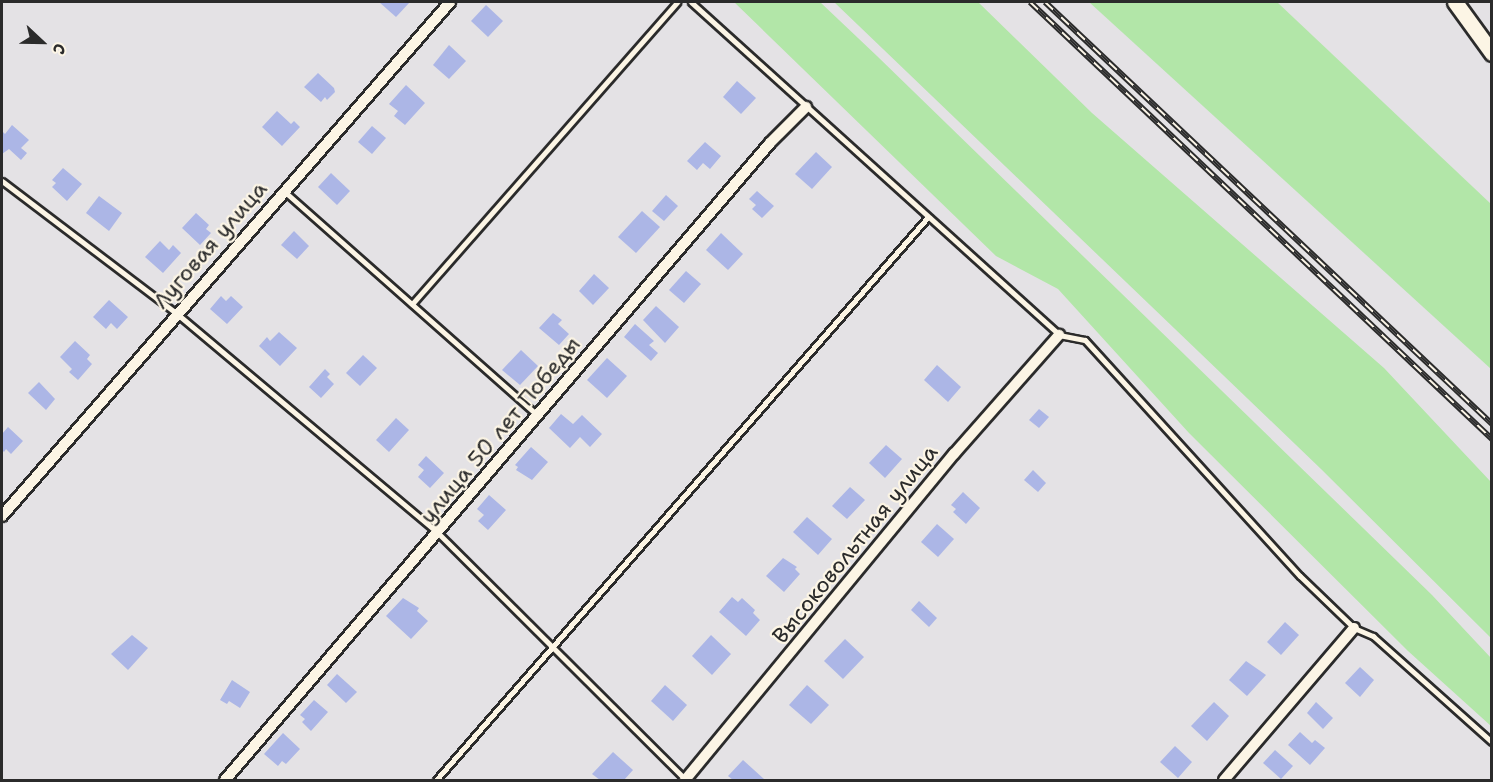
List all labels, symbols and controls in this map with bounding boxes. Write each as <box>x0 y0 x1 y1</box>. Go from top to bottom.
north arrow <box>12 12 72 72</box>
text: С <box>48 40 71 57</box>
street label: Луговая улица <box>147 176 273 314</box>
street label: улица 50 лет Победы <box>414 331 586 529</box>
street label: Высоковольтная улица <box>767 439 943 649</box>

